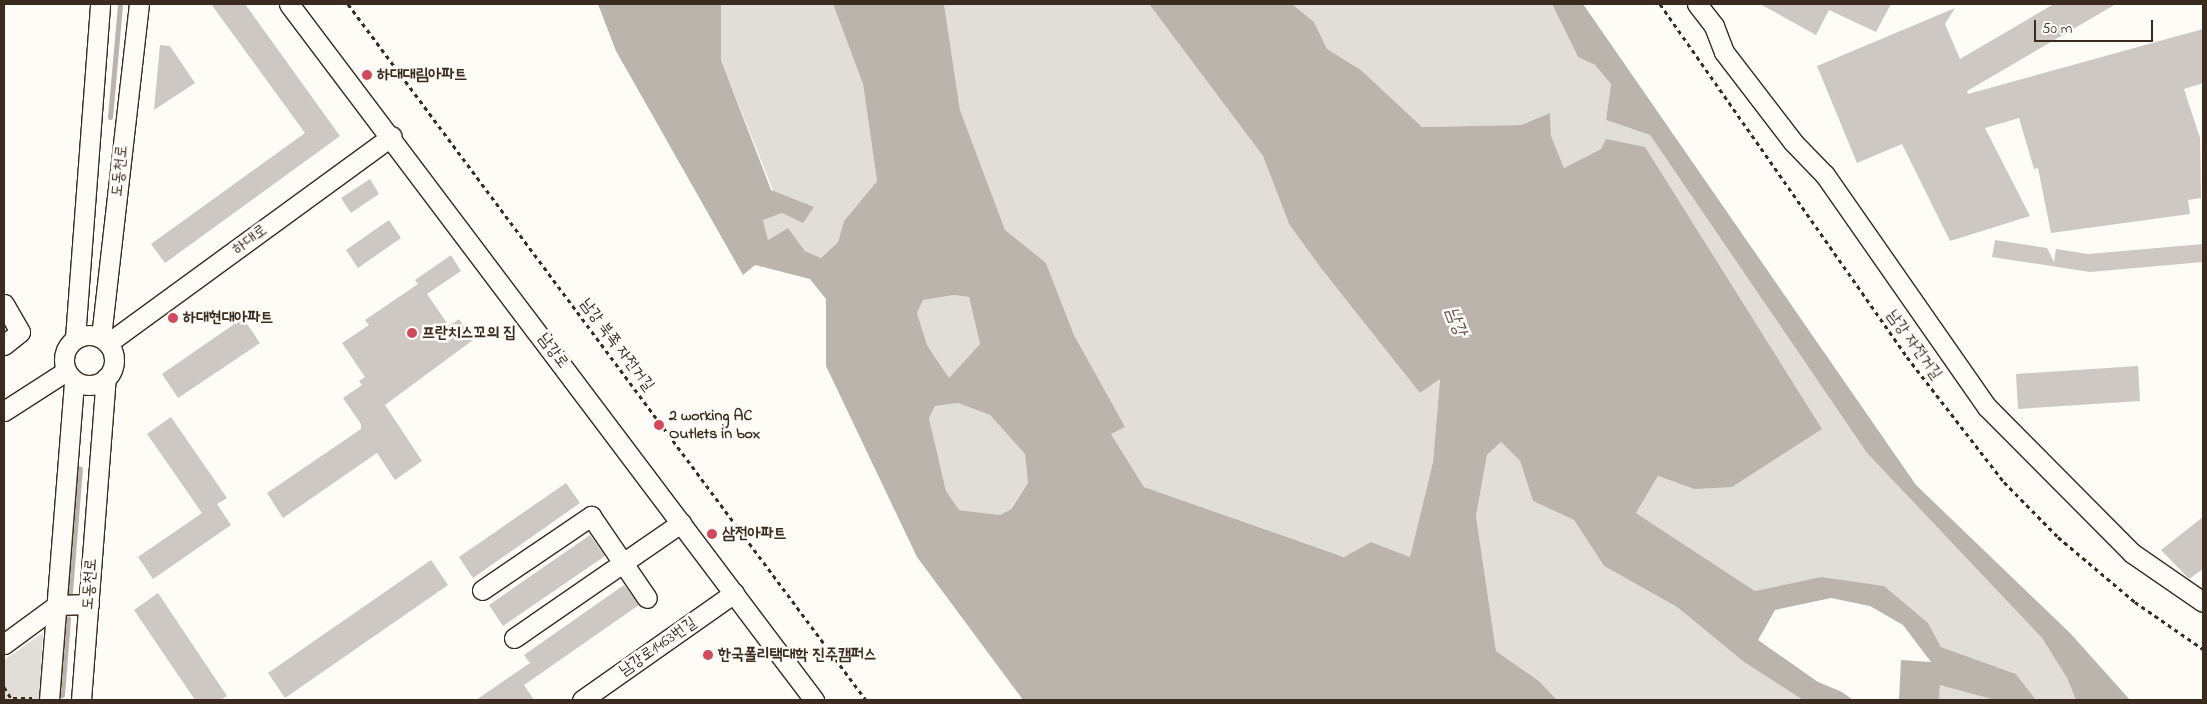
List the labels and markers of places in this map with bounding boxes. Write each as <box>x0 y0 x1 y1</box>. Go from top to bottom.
place label: 하대대림아파트 <box>377 65 467 85</box>
marker: 하대대림아파트 <box>361 69 373 81</box>
place label: 하대현대아파트 <box>183 308 273 328</box>
marker: 하대현대아파트 <box>167 312 179 324</box>
place label: 프란치스꼬의 집 <box>422 323 516 343</box>
marker: 프란치스꼬의 집 <box>406 327 418 339</box>
place label: 2 working AC Outlets in box <box>669 406 760 444</box>
marker: 2 working AC Outlets in box <box>653 419 665 431</box>
place label: 삼전아파트 <box>722 524 786 544</box>
marker: 삼전아파트 <box>706 528 718 540</box>
place label: 한국폴리택대학 진주캠퍼스 <box>718 645 876 665</box>
marker: 한국폴리택대학 진주캠퍼스 <box>702 649 714 661</box>

